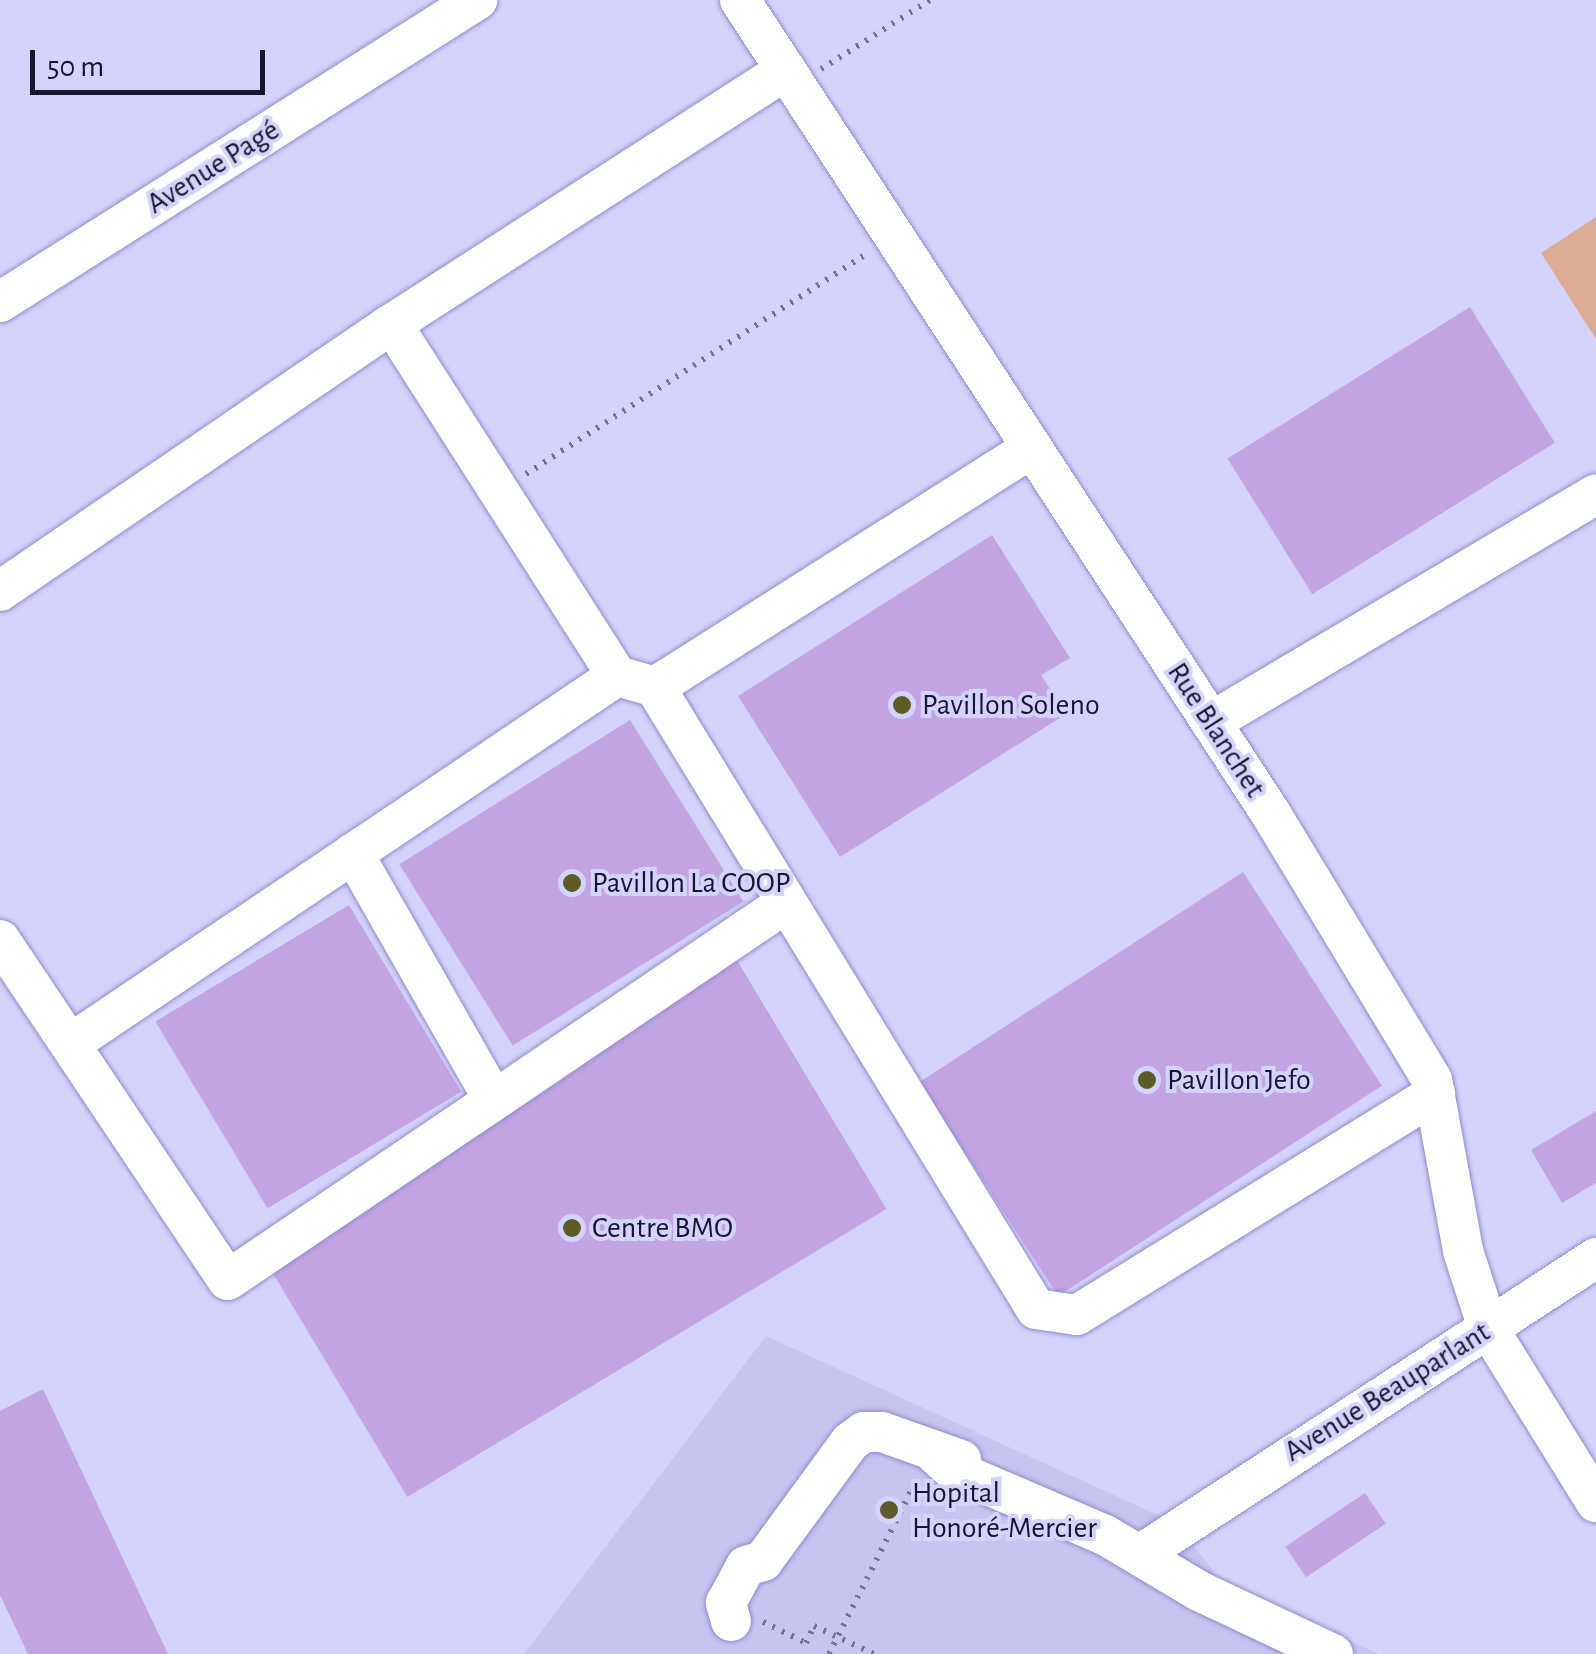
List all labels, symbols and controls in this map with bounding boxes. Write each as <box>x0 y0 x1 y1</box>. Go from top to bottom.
scale bar <box>35 30 270 92</box>
text: 50 m <box>47 52 104 82</box>
street label: Avenue Pagé <box>140 112 286 222</box>
street label: Rue Blanchet <box>1159 656 1273 804</box>
place label: Pavillon Soleno <box>922 687 1100 723</box>
marker: Pavillon Soleno <box>891 694 913 716</box>
place label: Pavillon La COOP <box>592 865 790 901</box>
marker: Pavillon La COOP <box>561 872 583 894</box>
place label: Pavillon Jefo <box>1167 1062 1311 1098</box>
marker: Pavillon Jefo <box>1136 1069 1158 1091</box>
place label: Centre BMO <box>592 1210 733 1246</box>
marker: Centre BMO <box>561 1217 583 1239</box>
street label: Avenue Beauparlant <box>1277 1314 1497 1470</box>
place label: Hopital Honoré-Mercier <box>912 1475 1097 1546</box>
marker: Hopital Honoré-Mercier <box>876 1497 902 1523</box>

